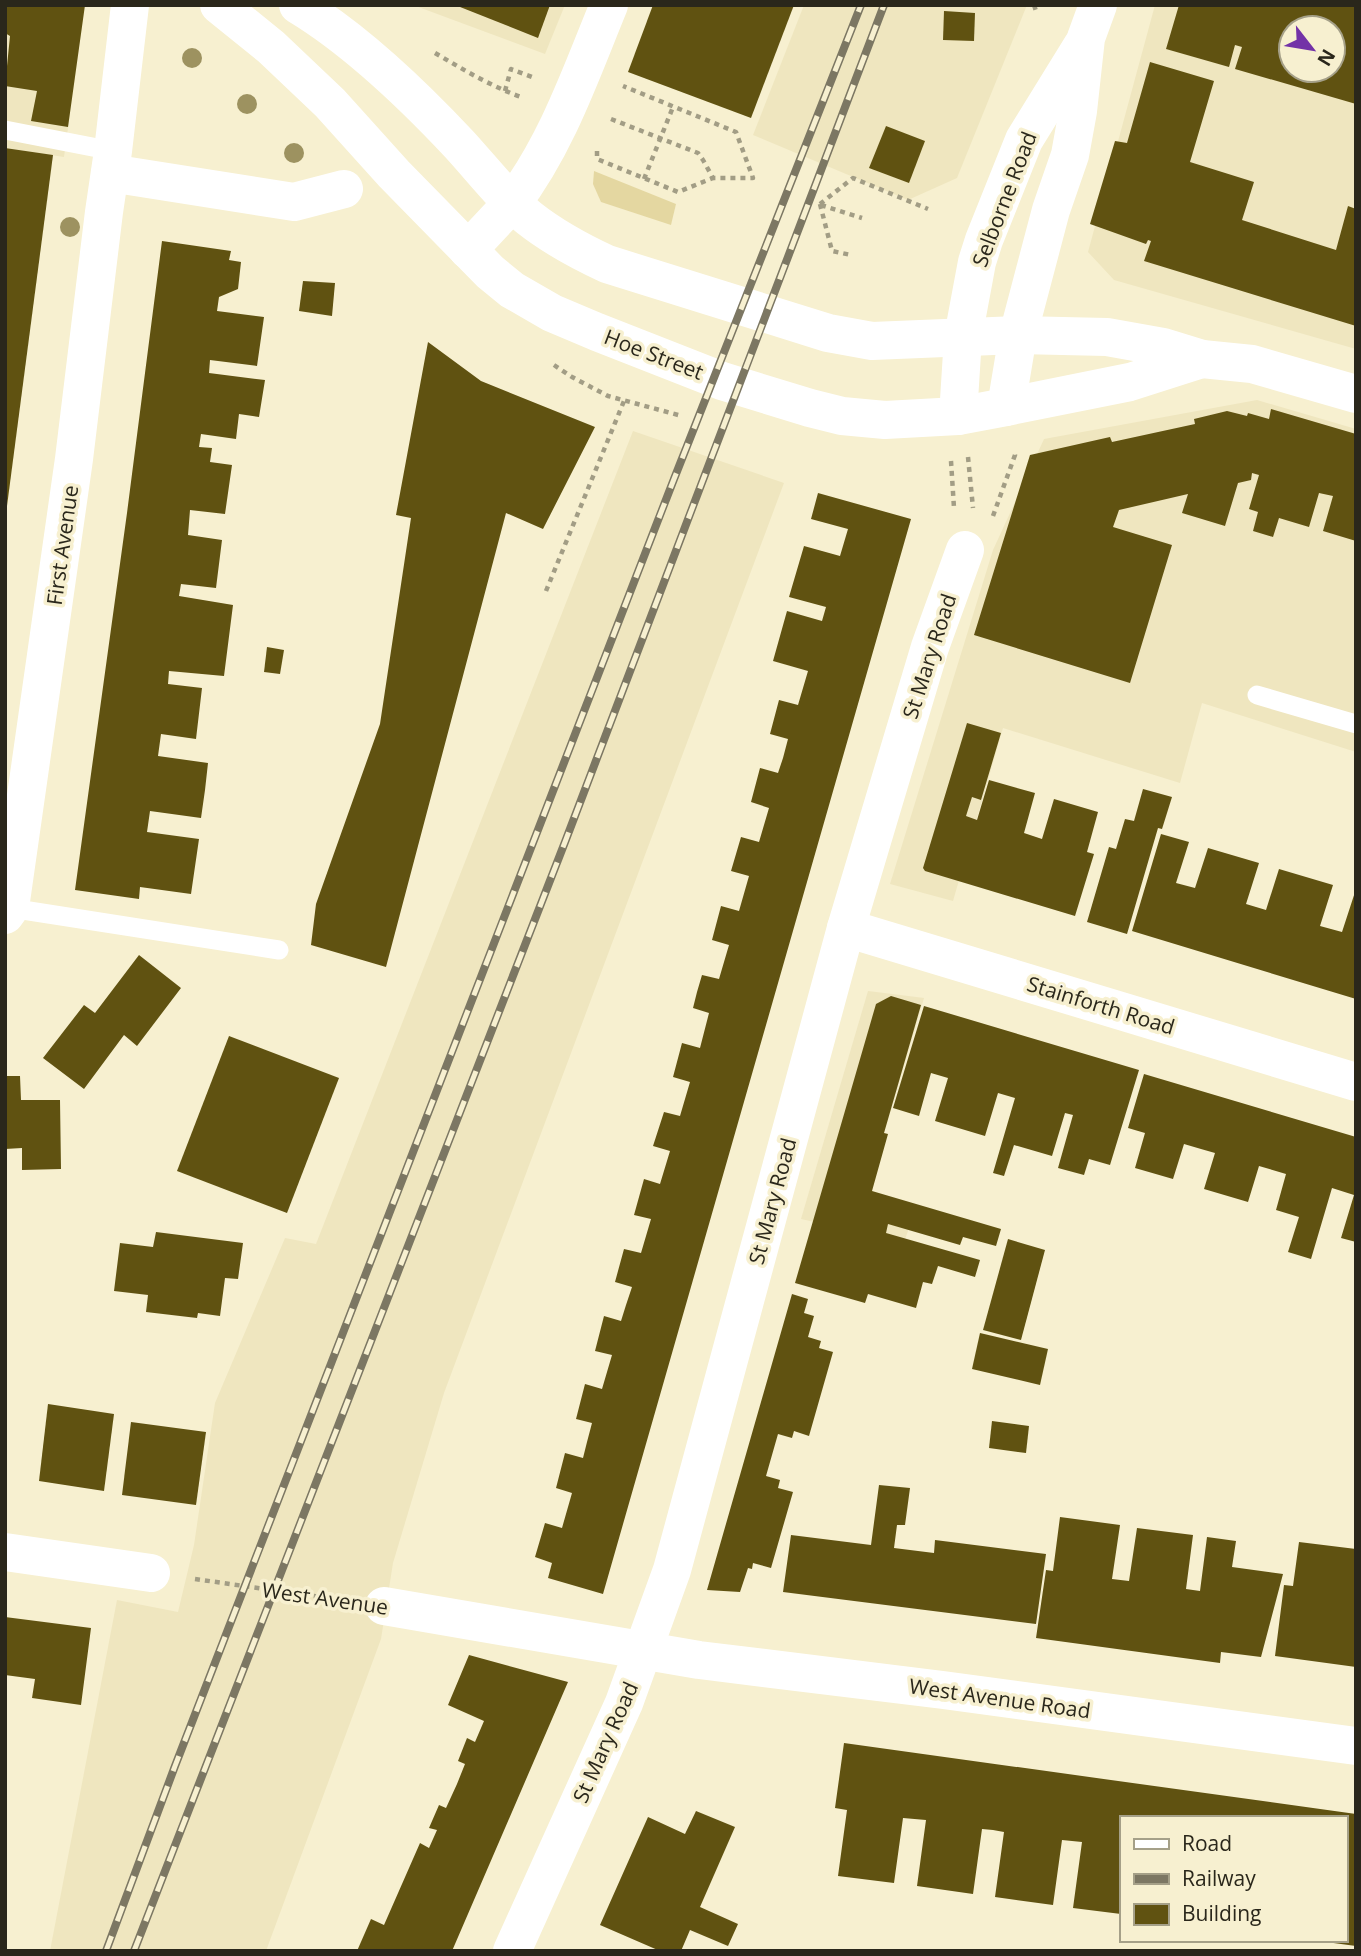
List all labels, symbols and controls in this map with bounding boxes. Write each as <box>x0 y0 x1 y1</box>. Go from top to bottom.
north arrow <box>1277 14 1347 84</box>
text: N <box>1311 44 1342 71</box>
street label: Selborne Road <box>965 127 1043 271</box>
street label: Hoe Street <box>600 322 708 386</box>
street label: First Avenue <box>40 483 84 607</box>
street label: St Mary Road <box>896 590 962 722</box>
street label: Stainforth Road <box>1024 969 1178 1041</box>
street label: St Mary Road <box>742 1135 802 1267</box>
street label: West Avenue <box>260 1575 390 1621</box>
street label: West Avenue Road <box>908 1671 1092 1725</box>
street label: St Mary Road <box>566 1677 644 1807</box>
legend <box>1120 1816 1347 1942</box>
text: Road <box>1182 1829 1232 1857</box>
text: Railway <box>1182 1864 1256 1892</box>
text: Building <box>1182 1899 1261 1927</box>

